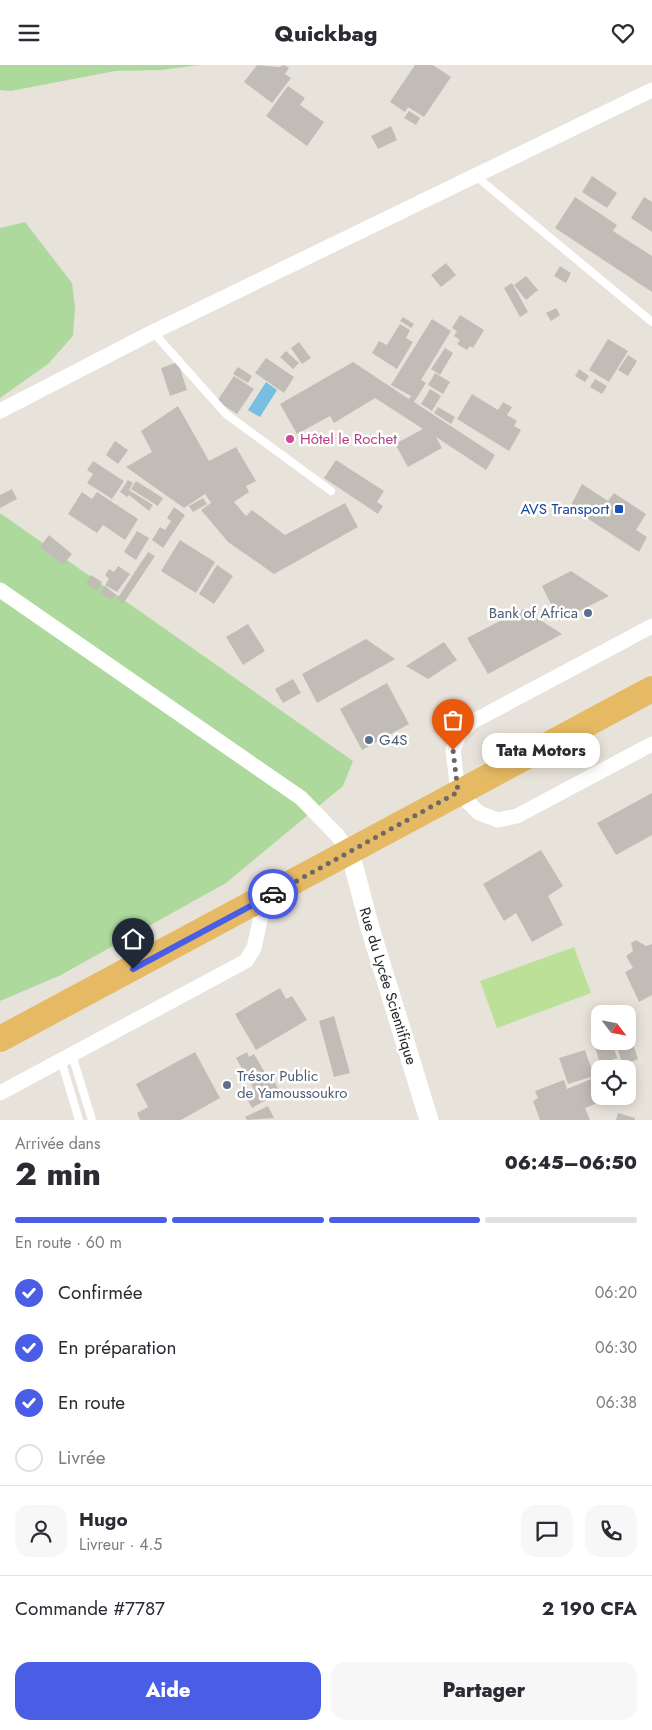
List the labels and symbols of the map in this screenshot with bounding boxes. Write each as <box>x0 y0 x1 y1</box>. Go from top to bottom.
place label: Hôtel le Rochet <box>300 428 397 450</box>
marker: Hôtel le Rochet <box>284 433 296 445</box>
place label: AVS Transport <box>520 498 609 520</box>
marker: AVS Transport <box>613 503 625 515</box>
place label: Bank of Africa <box>489 602 578 624</box>
marker: Bank of Africa <box>582 607 594 619</box>
pin <box>432 699 474 750</box>
place label: G4S <box>379 729 408 751</box>
callout: Tata Motors <box>483 733 600 767</box>
marker: G4S <box>363 734 375 746</box>
courier <box>248 869 298 919</box>
street label: Rue du Lycée Scientifique <box>354 905 423 1068</box>
pin <box>112 918 154 969</box>
north arrow <box>591 1005 636 1050</box>
place label: Trésor Public de Yamoussoukro <box>237 1065 348 1104</box>
marker: Trésor Public de Yamoussoukro <box>221 1079 233 1091</box>

